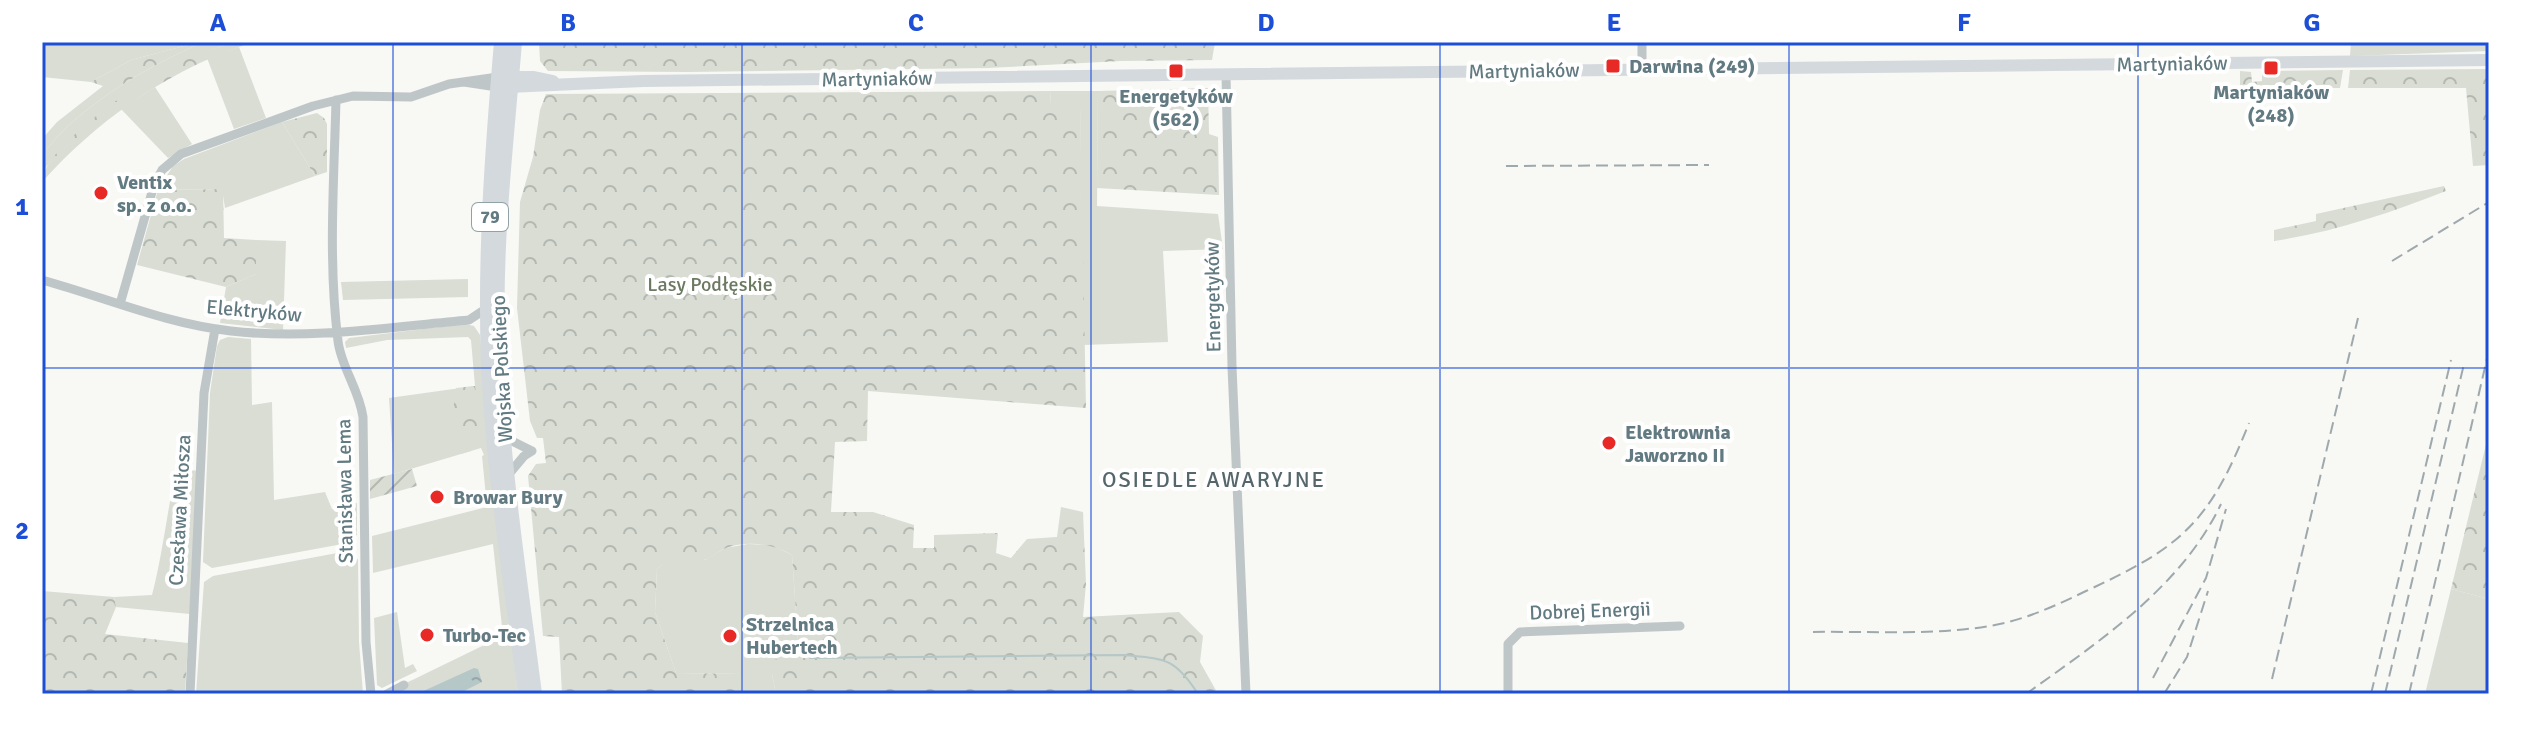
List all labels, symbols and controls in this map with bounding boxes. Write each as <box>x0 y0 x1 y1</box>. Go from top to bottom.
text: A <box>210 7 227 39</box>
text: B <box>560 7 576 39</box>
text: C <box>908 7 924 39</box>
text: D <box>1257 7 1275 39</box>
text: E <box>1607 7 1621 39</box>
text: F <box>1957 7 1971 39</box>
text: G <box>2303 7 2321 39</box>
street label: Martyniaków <box>2116 51 2228 77</box>
place label: Darwina (249) <box>1629 54 1755 79</box>
marker: Darwina (249) <box>1604 57 1622 75</box>
street label: Martyniaków <box>1468 58 1580 84</box>
marker: Martyniaków (248) <box>2262 59 2280 77</box>
marker: Energetyków (562) <box>1167 62 1185 80</box>
street label: Martyniaków <box>821 66 933 92</box>
place label: Martyniaków (248) <box>2213 80 2330 128</box>
place label: Energetyków (562) <box>1119 84 1234 132</box>
place label: Ventix sp. z o.o. <box>117 170 192 218</box>
marker: Ventix sp. z o.o. <box>92 184 110 202</box>
text: 1 <box>15 191 29 223</box>
road number: 79 <box>472 203 508 231</box>
street label: Energetyków <box>1200 241 1226 353</box>
park label: Lasy Podłęskie <box>647 272 773 297</box>
street label: Elektryków <box>205 294 303 328</box>
street label: Wojska Polskiego <box>486 295 518 443</box>
street label: Stanisława Lema <box>331 418 359 564</box>
place label: Elektrownia Jaworzno II <box>1625 420 1731 468</box>
street label: Czesława Miłosza <box>164 434 196 586</box>
marker: Elektrownia Jaworzno II <box>1600 434 1618 452</box>
district label: OSIEDLE AWARYJNE <box>1102 466 1326 493</box>
place label: Browar Bury <box>453 485 563 510</box>
marker: Browar Bury <box>428 488 446 506</box>
text: 2 <box>15 515 29 547</box>
street label: Dobrej Energii <box>1529 596 1651 626</box>
place label: Strzelnica Hubertech <box>746 612 838 660</box>
place label: Turbo-Tec <box>443 623 526 648</box>
marker: Turbo-Tec <box>418 626 436 644</box>
marker: Strzelnica Hubertech <box>721 627 739 645</box>

